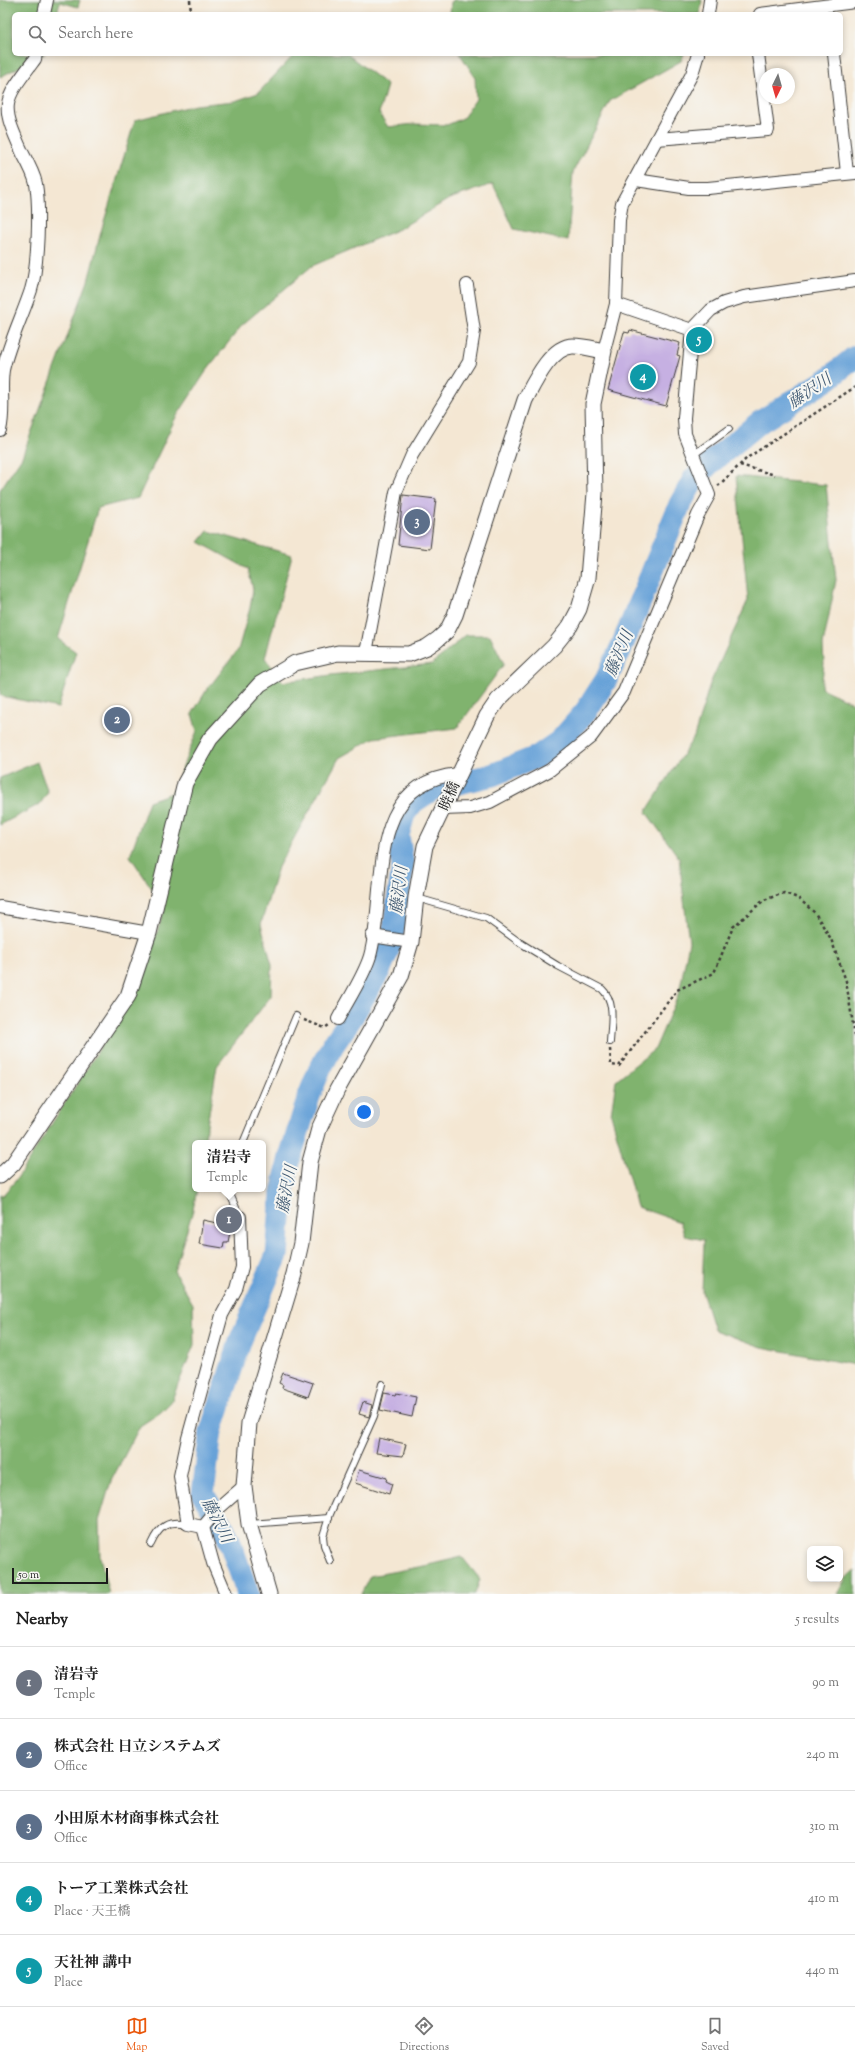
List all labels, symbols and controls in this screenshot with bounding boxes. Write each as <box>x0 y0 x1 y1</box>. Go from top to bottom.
search box <box>12 12 843 56</box>
icon: search <box>26 23 48 45</box>
text: Search here <box>58 24 133 45</box>
north arrow <box>759 68 795 104</box>
pin: 5 <box>686 325 712 355</box>
pin: 4 <box>630 362 656 392</box>
water label: 藤沢川 <box>784 368 838 415</box>
pin: 3 <box>404 507 430 537</box>
water label: 藤沢川 <box>600 626 641 681</box>
pin: 2 <box>104 705 130 735</box>
street label: 暁橋 <box>435 779 466 815</box>
water label: 藤沢川 <box>386 863 415 916</box>
your location <box>354 1102 374 1122</box>
popup <box>192 1140 266 1192</box>
text: 清岩寺 <box>206 1148 252 1169</box>
water label: 藤沢川 <box>273 1162 305 1215</box>
text: Temple <box>206 1169 248 1187</box>
pin: 1 <box>216 1205 242 1235</box>
water label: 藤沢川 <box>195 1495 238 1550</box>
map controls <box>807 1546 843 1582</box>
button: layers <box>807 1546 843 1582</box>
scale bar <box>12 1566 108 1585</box>
text: 50 m <box>18 1567 39 1583</box>
text: Nearby <box>16 1608 68 1632</box>
text: 5 results <box>795 1611 839 1629</box>
text: 清岩寺 <box>54 1665 99 1686</box>
text: 1 <box>27 1674 31 1692</box>
text: 90 m <box>812 1674 839 1692</box>
text: Temple <box>54 1686 95 1704</box>
text: 株式会社 日立システムズ <box>54 1737 221 1758</box>
text: 2 <box>26 1746 32 1764</box>
text: 240 m <box>806 1746 839 1764</box>
text: Office <box>54 1758 87 1776</box>
text: 小田原木材商事株式会社 <box>54 1809 219 1830</box>
text: 3 <box>26 1818 32 1836</box>
text: 310 m <box>809 1818 839 1836</box>
text: Office <box>54 1830 87 1848</box>
text: トーア工業株式会社 <box>54 1879 188 1900</box>
text: 4 <box>26 1890 32 1908</box>
text: 410 m <box>808 1890 839 1908</box>
text: Place · 天王橋 <box>54 1903 131 1921</box>
text: 天社神 講中 <box>54 1953 132 1974</box>
text: 5 <box>27 1962 31 1980</box>
text: 440 m <box>806 1962 839 1980</box>
text: Place <box>54 1974 83 1992</box>
tab: Map <box>126 2015 148 2055</box>
tab: Directions <box>400 2015 449 2055</box>
tab: Saved <box>701 2015 729 2055</box>

